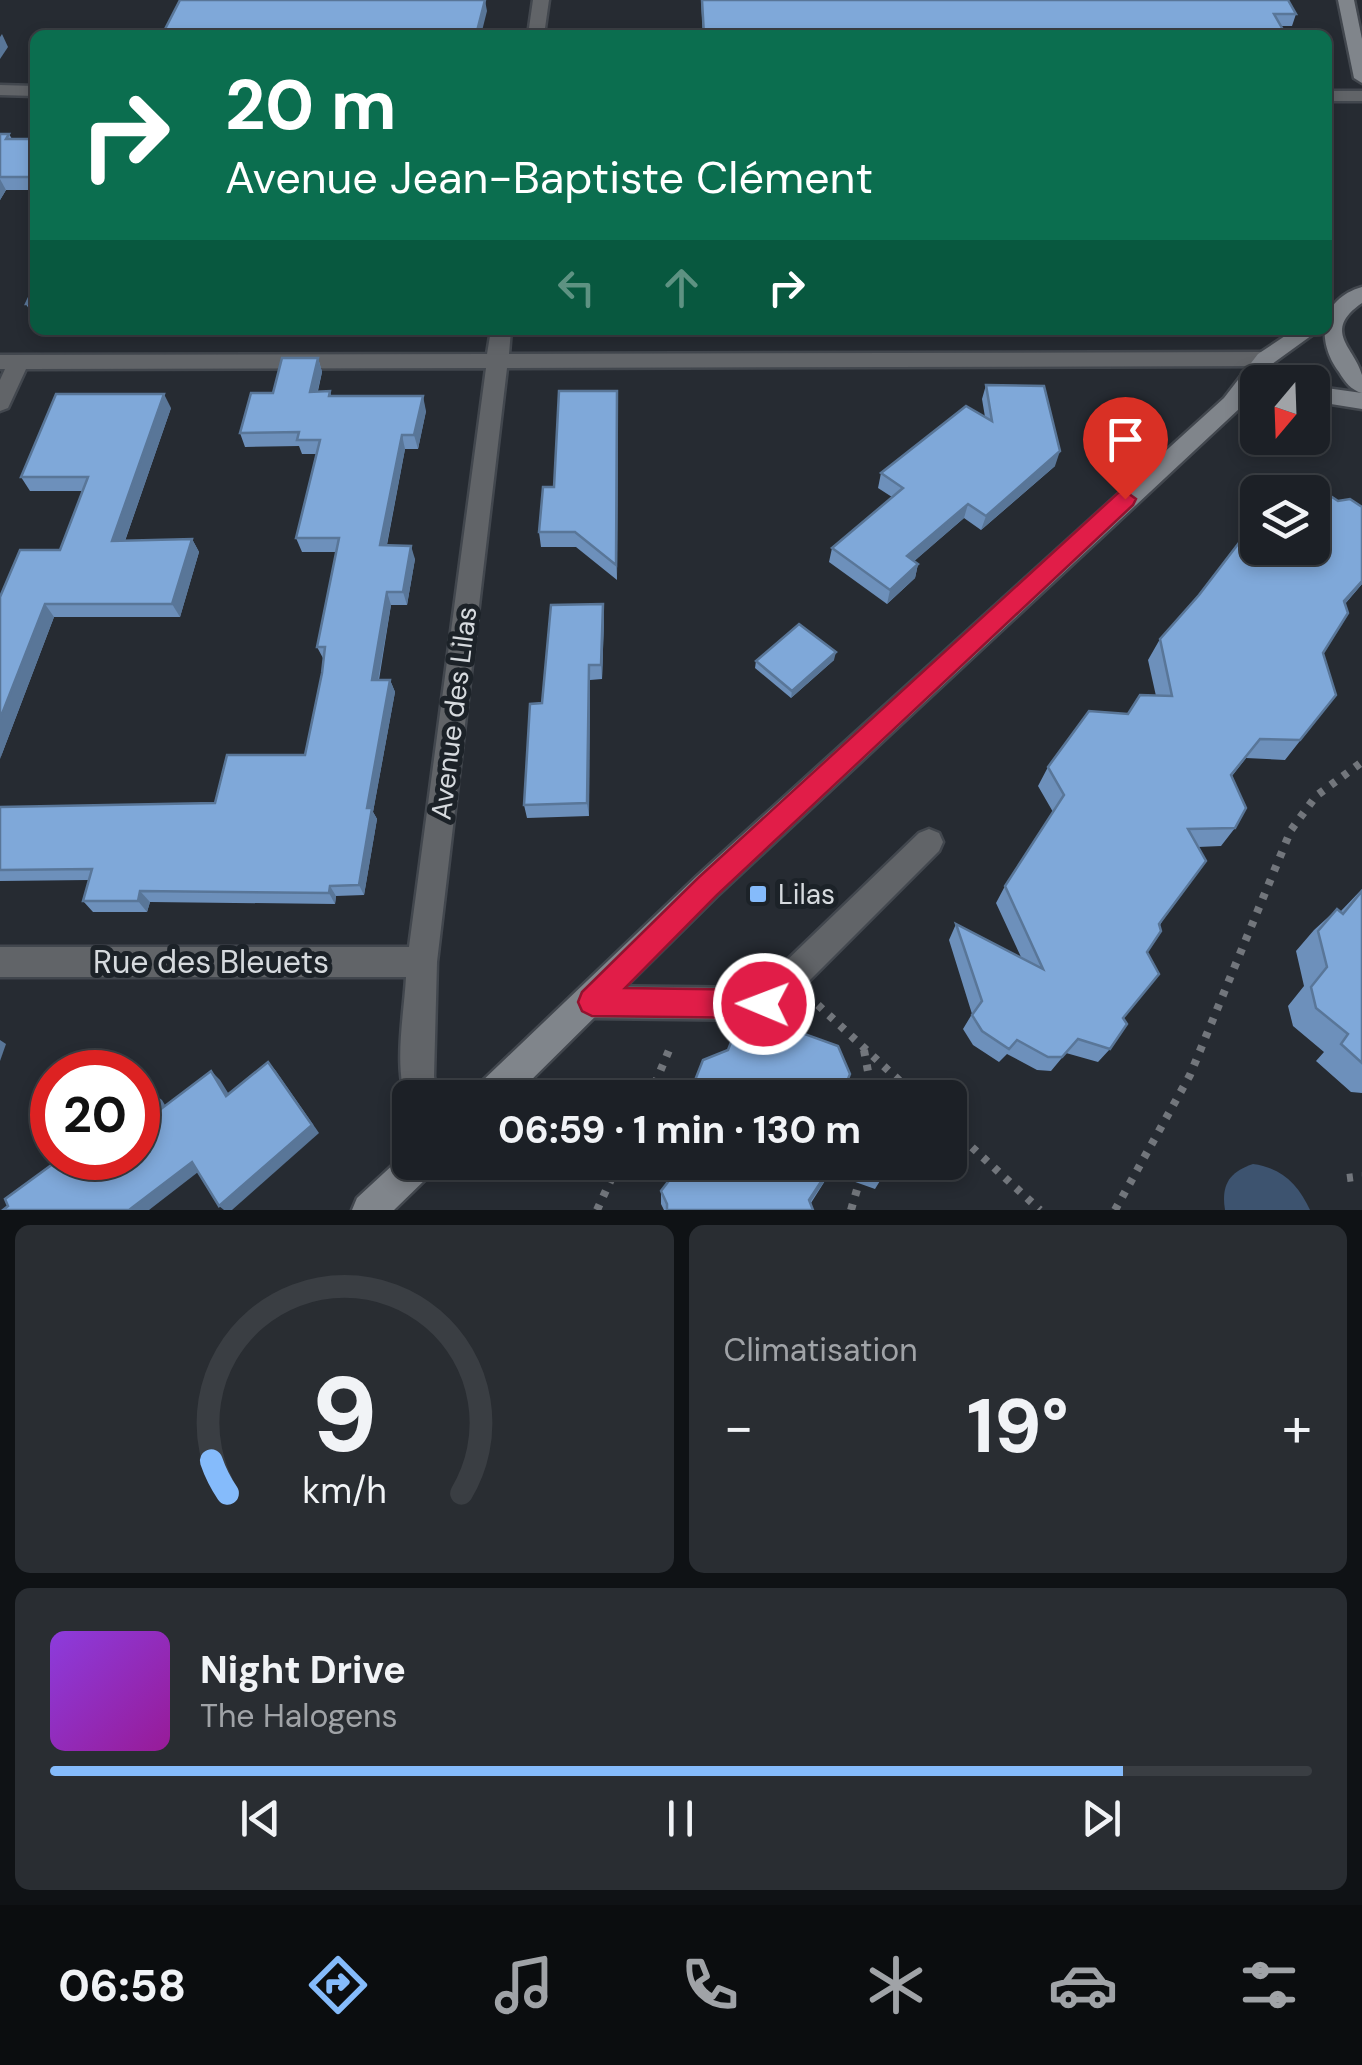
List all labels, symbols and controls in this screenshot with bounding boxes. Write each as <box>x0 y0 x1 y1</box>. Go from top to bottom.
text: 20 m <box>225 60 397 151</box>
icon: right <box>60 70 190 200</box>
text: Avenue Jean-Baptiste Clément <box>225 148 873 207</box>
icon: left <box>549 260 604 315</box>
icon: ahead <box>654 260 709 315</box>
icon: right <box>759 260 814 315</box>
north arrow <box>1240 365 1330 455</box>
map controls <box>1240 365 1330 565</box>
pin <box>1083 397 1168 500</box>
icon: arrive <box>1098 412 1153 467</box>
button: layers <box>1240 475 1330 565</box>
street label: Avenue des Lilas <box>423 604 485 822</box>
place label: Lilas <box>778 876 835 913</box>
marker: Lilas <box>747 883 769 905</box>
street label: Rue des Bleuets <box>93 941 329 983</box>
position arrow <box>712 952 816 1056</box>
speed limit sign: 20 <box>30 1050 160 1180</box>
text: 06:59 · 1 min · 130 m <box>498 1105 861 1155</box>
text: Climatisation <box>724 1329 918 1371</box>
text: 9 <box>311 1348 377 1483</box>
text: 19° <box>967 1378 1069 1475</box>
text: − <box>724 1391 754 1463</box>
text: + <box>1282 1391 1312 1463</box>
text: km/h <box>302 1468 386 1514</box>
text: Night Drive <box>200 1645 406 1695</box>
text: The Halogens <box>200 1695 398 1737</box>
icon: previous <box>233 1791 288 1846</box>
icon: pause <box>653 1791 708 1846</box>
icon: next <box>1074 1791 1129 1846</box>
icon: directions <box>303 1950 373 2020</box>
icon: music <box>489 1950 559 2020</box>
icon: phone <box>675 1950 745 2020</box>
icon: climate <box>861 1950 931 2020</box>
icon: car <box>1048 1950 1118 2020</box>
icon: filters <box>1234 1950 1304 2020</box>
text: 06:58 <box>58 1956 186 2015</box>

